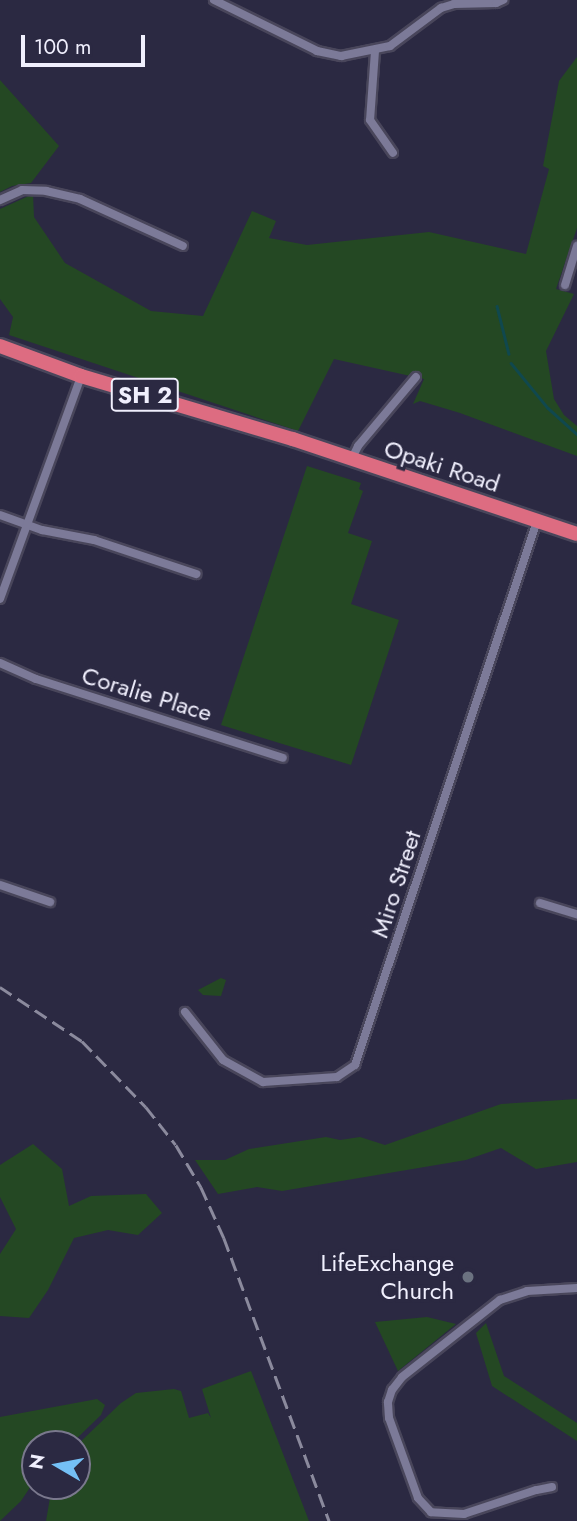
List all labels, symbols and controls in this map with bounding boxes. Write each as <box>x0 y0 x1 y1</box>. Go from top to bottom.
scale bar <box>24 21 149 65</box>
text: 100 m <box>34 32 91 62</box>
road number: SH 2 <box>110 376 180 414</box>
street label: Opaki Road <box>381 434 503 498</box>
street label: Coralie Place <box>78 661 216 727</box>
street label: Miro Street <box>365 827 427 941</box>
place label: LifeExchange Church <box>321 1249 454 1305</box>
marker: LifeExchange Church <box>460 1269 476 1285</box>
north arrow <box>21 1430 91 1500</box>
text: N <box>22 1452 51 1471</box>

